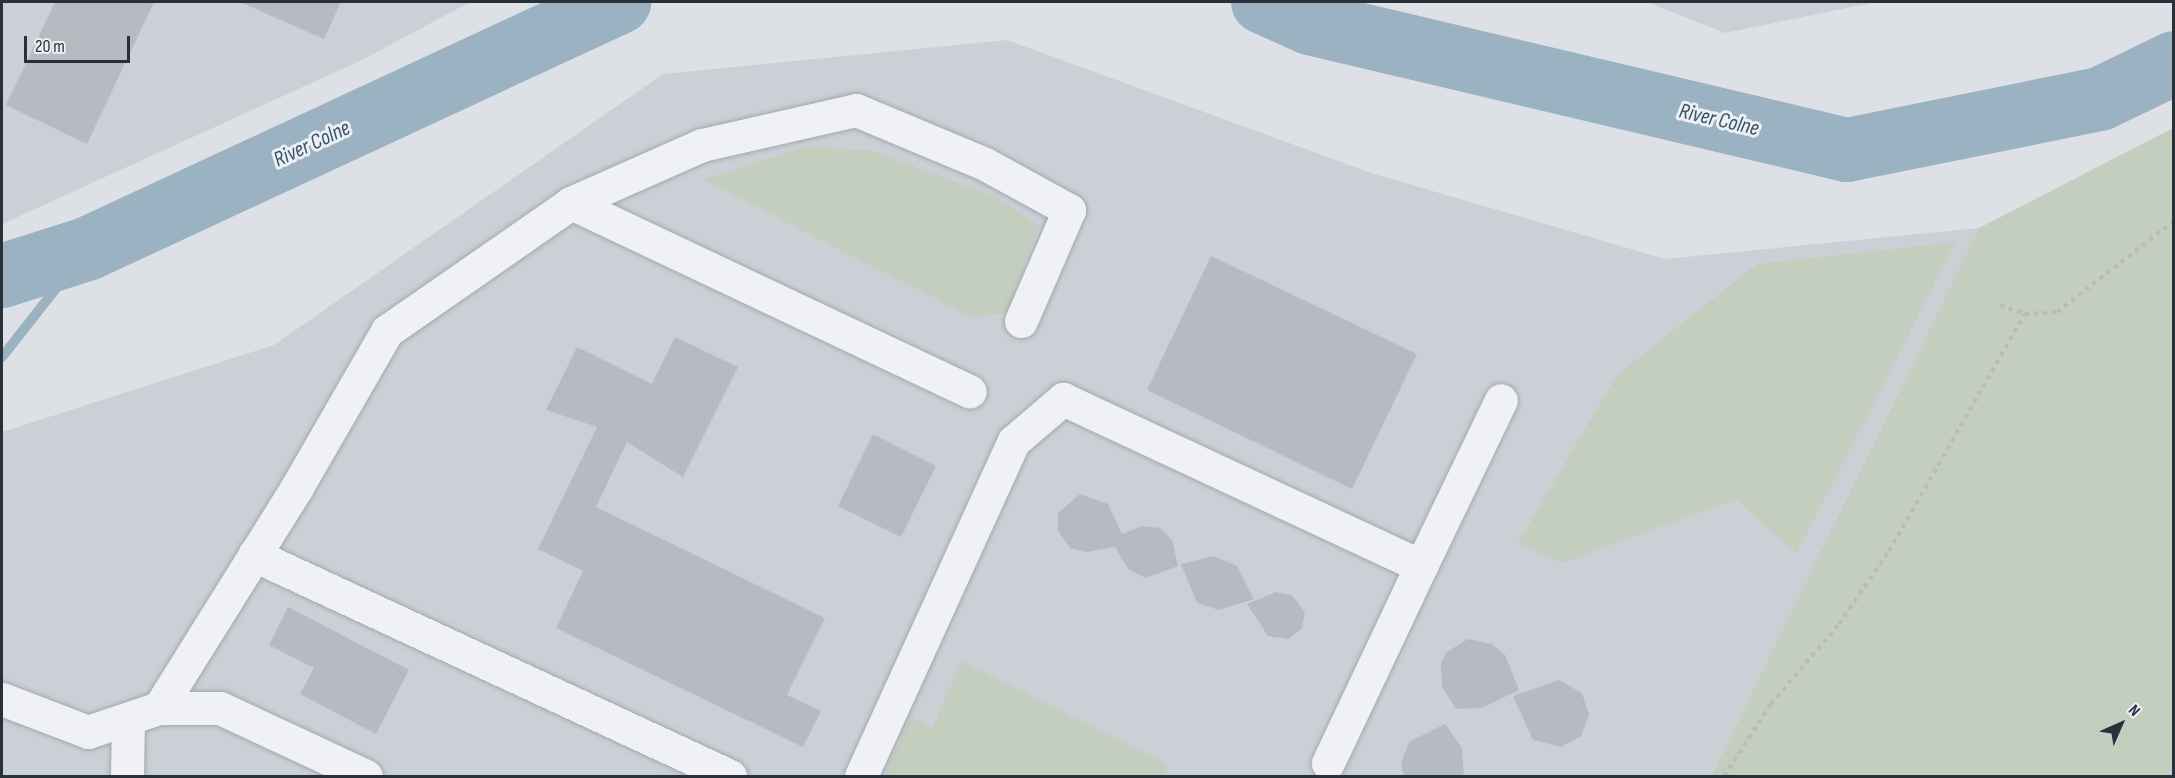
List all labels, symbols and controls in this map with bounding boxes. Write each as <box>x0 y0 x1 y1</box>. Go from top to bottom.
scale bar <box>27 24 134 62</box>
text: 20 m <box>35 36 65 57</box>
water label: River Colne <box>1676 98 1762 142</box>
water label: River Colne <box>270 115 354 173</box>
north arrow <box>2091 694 2151 754</box>
text: N <box>2124 701 2144 721</box>

